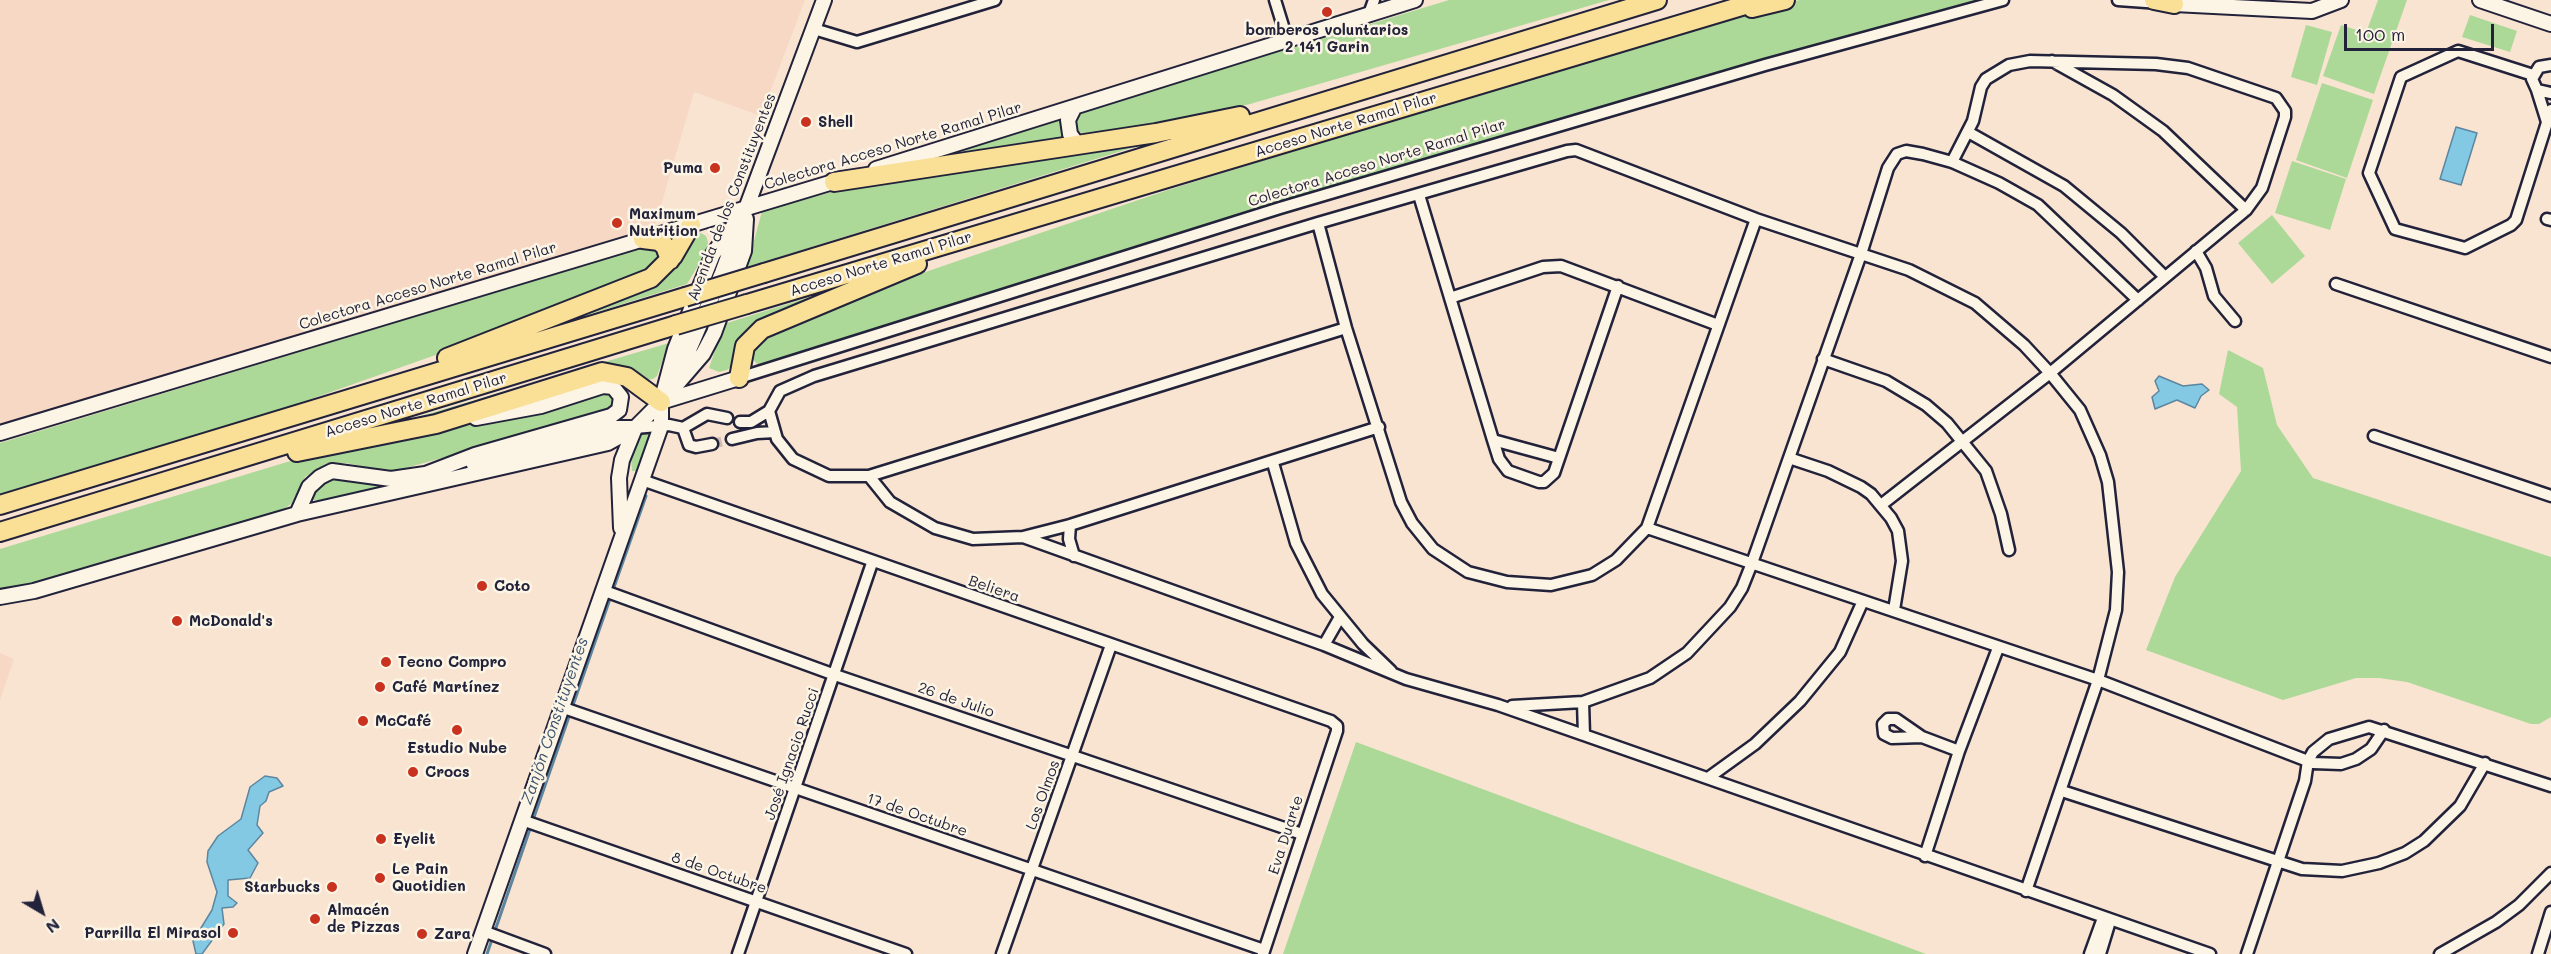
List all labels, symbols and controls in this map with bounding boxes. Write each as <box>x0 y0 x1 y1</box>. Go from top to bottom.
marker: bomberos voluntarios 2 141 Garin <box>1320 5 1334 19</box>
scale bar <box>2347 12 2497 50</box>
place label: bomberos voluntarios 2 141 Garin <box>1246 21 1408 56</box>
text: 100 m <box>2355 22 2405 46</box>
street label: Acceso Norte Ramal Pilar <box>1253 89 1439 161</box>
street label: Avenida de los Constituyentes <box>684 91 780 303</box>
street label: Colectora Acceso Norte Ramal Pilar <box>762 98 1024 194</box>
place label: Shell <box>818 113 853 131</box>
marker: Shell <box>799 115 813 129</box>
street label: Colectora Acceso Norte Ramal Pilar <box>1246 115 1508 211</box>
place label: Puma <box>663 159 703 177</box>
marker: Puma <box>708 161 722 175</box>
place label: Maximum Nutrition <box>629 205 698 240</box>
marker: Maximum Nutrition <box>610 216 624 230</box>
street label: Acceso Norte Ramal Pilar <box>788 228 974 300</box>
street label: Colectora Acceso Norte Ramal Pilar <box>297 238 559 334</box>
street label: Acceso Norte Ramal Pilar <box>323 369 509 441</box>
street label: Beliera <box>966 572 1022 606</box>
place label: Coto <box>494 577 530 595</box>
marker: Coto <box>475 579 489 593</box>
place label: McDonald's <box>189 612 273 630</box>
marker: McDonald's <box>170 614 184 628</box>
water label: Zanjón Constituyentes <box>517 635 593 807</box>
place label: Tecno Compro <box>398 653 506 671</box>
marker: Tecno Compro <box>379 655 393 669</box>
place label: Café Martínez <box>392 678 500 696</box>
street label: 26 de Julio <box>915 679 997 721</box>
marker: Café Martínez <box>373 680 387 694</box>
street label: José Ignacio Rucci <box>761 686 823 822</box>
place label: McCafé <box>375 712 431 730</box>
marker: McCafé <box>356 714 370 728</box>
marker: Estudio Nube <box>450 723 464 737</box>
place label: Estudio Nube <box>407 739 507 757</box>
street label: Los Olmos <box>1022 758 1064 832</box>
place label: Crocs <box>425 763 470 781</box>
marker: Crocs <box>406 765 420 779</box>
street label: 17 de Octubre <box>864 789 970 841</box>
street label: Eva Duarte <box>1265 793 1307 877</box>
place label: Eyelit <box>393 830 435 848</box>
marker: Eyelit <box>374 832 388 846</box>
street label: 8 de Octubre <box>669 848 769 898</box>
place label: Le Pain Quotidien <box>392 860 466 895</box>
marker: Le Pain Quotidien <box>373 871 387 885</box>
place label: Starbucks <box>244 878 320 896</box>
marker: Starbucks <box>325 880 339 894</box>
north arrow <box>12 882 72 942</box>
place label: Almacén de Pizzas <box>327 901 400 936</box>
marker: Almacén de Pizzas <box>308 912 322 926</box>
text: N <box>42 915 65 939</box>
place label: Parrilla El Mirasol <box>84 924 221 942</box>
place label: Zara <box>434 925 471 943</box>
marker: Parrilla El Mirasol <box>226 926 240 940</box>
marker: Zara <box>415 927 429 941</box>

